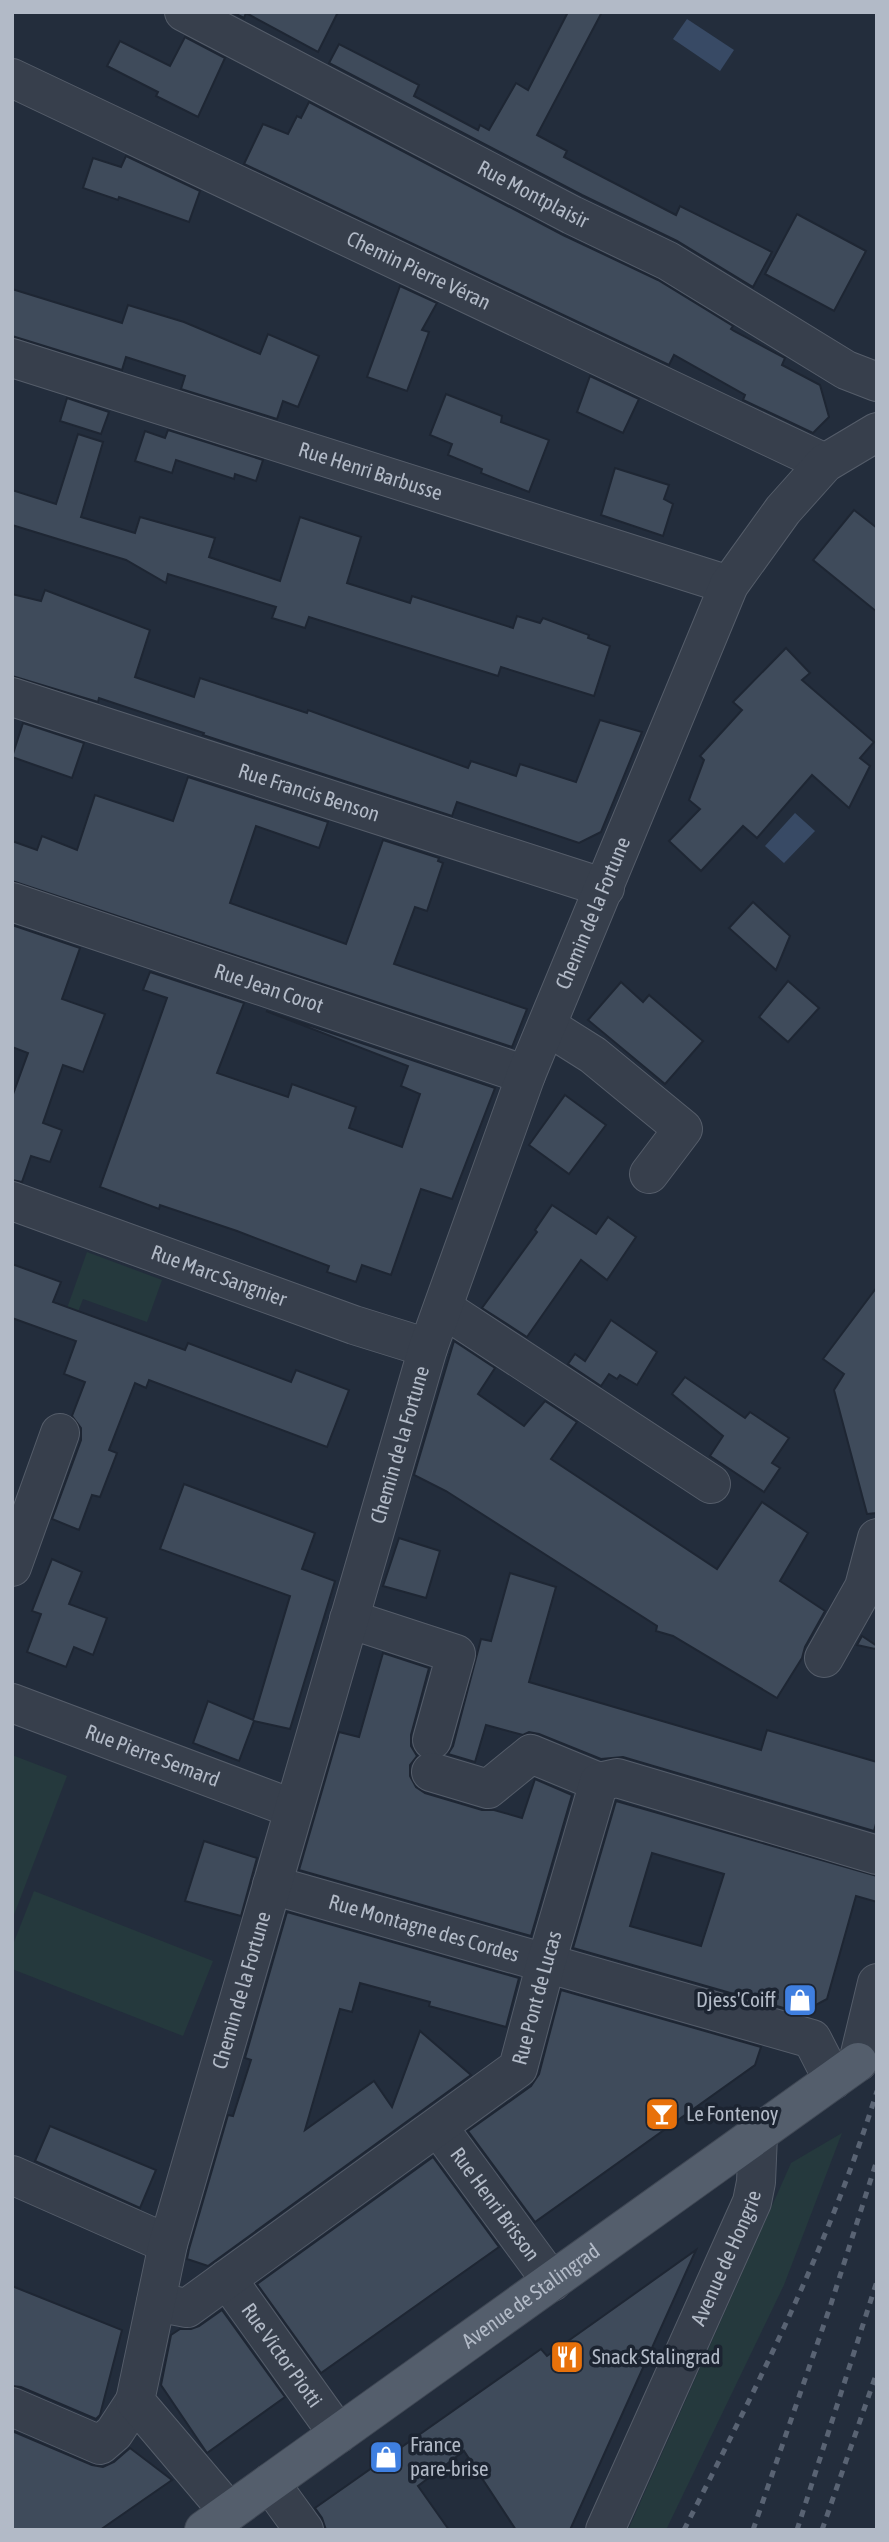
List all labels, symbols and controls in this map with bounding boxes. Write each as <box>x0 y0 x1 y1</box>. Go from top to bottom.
street label: Rue Montplaisir <box>474 155 594 233</box>
street label: Chemin Pierre Véran <box>343 225 495 314</box>
street label: Rue Henri Barbusse <box>296 437 446 505</box>
street label: Rue Francis Benson <box>236 758 383 826</box>
street label: Chemin de la Fortune <box>550 833 634 993</box>
street label: Rue Jean Corot <box>211 958 327 1017</box>
street label: Rue Marc Sangnier <box>148 1239 291 1311</box>
street label: Chemin de la Fortune <box>365 1363 433 1526</box>
street label: Rue Pierre Semard <box>82 1719 223 1791</box>
street label: Rue Montagne des Cordes <box>326 1889 522 1966</box>
street label: Chemin de la Fortune <box>206 1909 275 2072</box>
street label: Rue Pont de Lucas <box>506 1928 566 2067</box>
shop icon: Djess'Coiff <box>781 1981 819 2019</box>
place label: Djess'Coiff <box>696 1987 777 2011</box>
bar icon: Le Fontenoy <box>643 2095 681 2133</box>
place label: Le Fontenoy <box>686 2101 779 2125</box>
street label: Rue Henri Brisson <box>446 2142 545 2265</box>
street label: Avenue de Hongrie <box>685 2188 765 2329</box>
street label: Avenue de Stalingrad <box>457 2238 604 2353</box>
street label: Rue Victor Piotti <box>237 2298 328 2412</box>
restaurant icon: Snack Stalingrad <box>548 2338 586 2376</box>
place label: Snack Stalingrad <box>592 2344 720 2368</box>
place label: France pare-brise <box>410 2432 489 2480</box>
shop icon: France pare-brise <box>367 2438 405 2476</box>

